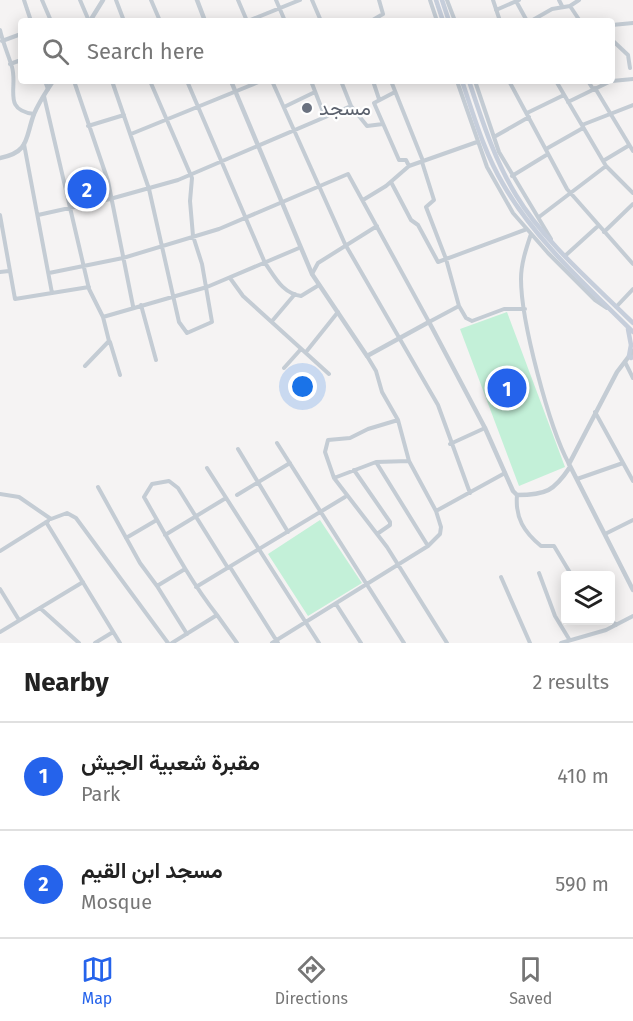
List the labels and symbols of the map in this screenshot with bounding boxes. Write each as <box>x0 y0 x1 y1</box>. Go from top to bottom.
place label: مسجد <box>319 96 371 120</box>
marker: مسجد <box>300 101 314 115</box>
pin: 2 <box>68 166 106 212</box>
pin: 1 <box>488 366 526 410</box>
your location <box>288 372 317 401</box>

